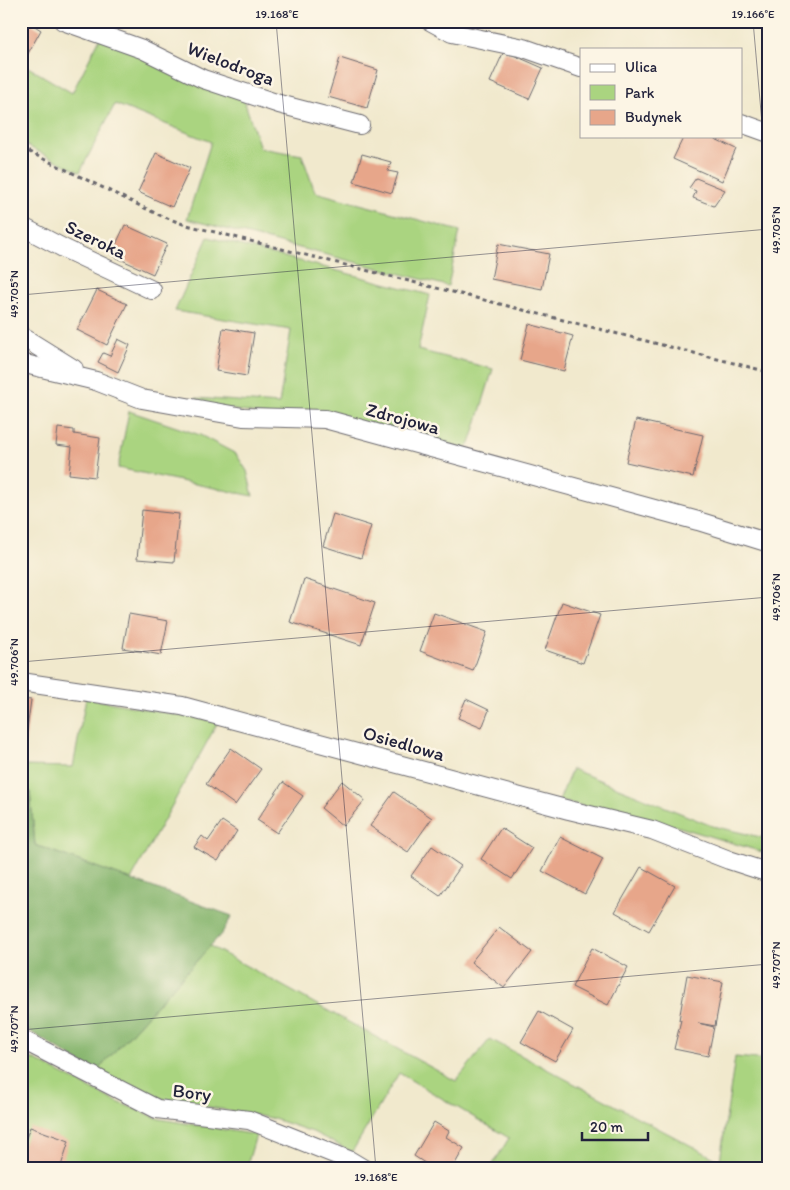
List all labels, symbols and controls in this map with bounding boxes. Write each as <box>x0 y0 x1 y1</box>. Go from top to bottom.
text: 19.168°E <box>255 7 299 21</box>
text: 19.166°E <box>731 7 775 21</box>
street label: Wielodroga <box>184 36 278 91</box>
legend <box>580 48 742 138</box>
text: Ulica <box>625 58 658 76</box>
text: Park <box>625 84 655 102</box>
text: Budynek <box>625 108 682 126</box>
text: 49.705°N <box>769 206 783 254</box>
street label: Szeroka <box>62 215 130 264</box>
text: 49.705°N <box>7 270 21 318</box>
street label: Zdrojowa <box>364 398 442 439</box>
text: 49.706°N <box>769 573 783 621</box>
text: 49.706°N <box>7 638 21 686</box>
street label: Osiedlowa <box>360 721 448 766</box>
text: 49.707°N <box>769 941 783 989</box>
text: 49.707°N <box>7 1005 21 1053</box>
street label: Bory <box>171 1079 213 1106</box>
scale bar <box>582 1110 649 1142</box>
text: 20 m <box>590 1118 624 1136</box>
text: 19.168°E <box>354 1170 398 1184</box>

